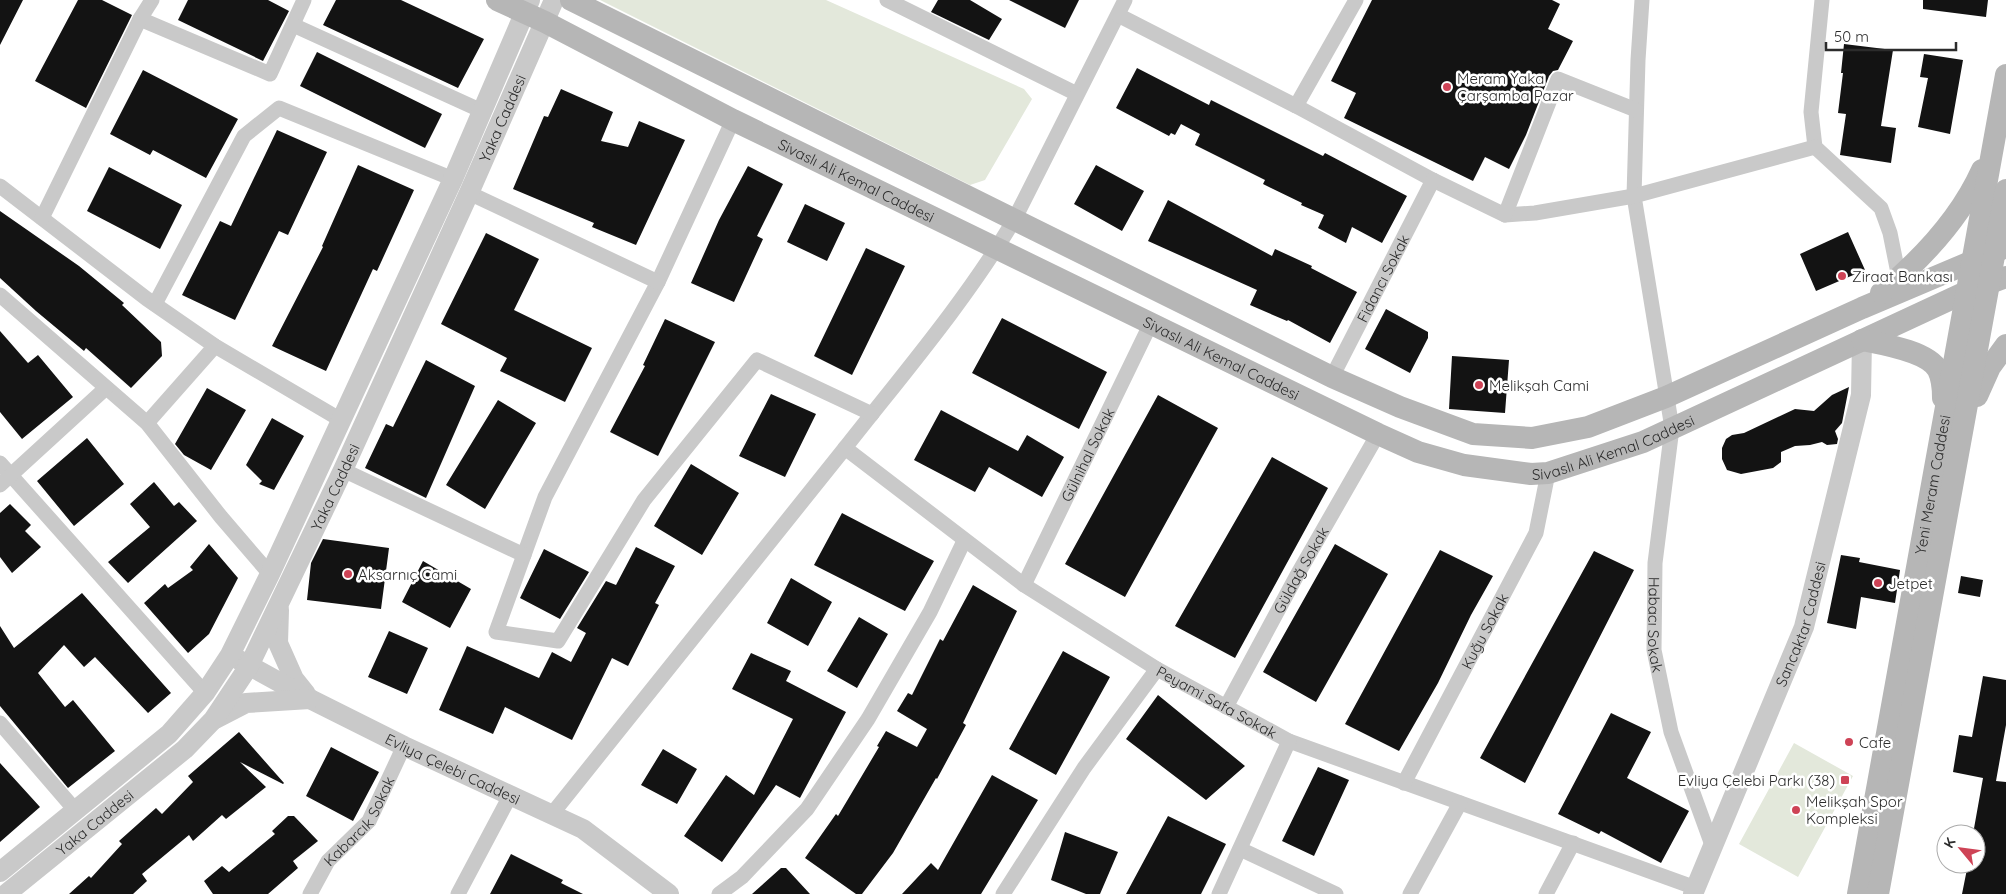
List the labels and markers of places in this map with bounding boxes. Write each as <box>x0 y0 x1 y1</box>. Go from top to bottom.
place label: Meram Yaka Çarşamba Pazar <box>1457 69 1574 105</box>
marker: Meram Yaka Çarşamba Pazar <box>1441 81 1453 93</box>
place label: Ziraat Bankası <box>1852 267 1953 286</box>
marker: Ziraat Bankası <box>1836 270 1848 282</box>
place label: Melikşah Cami <box>1489 376 1589 395</box>
marker: Melikşah Cami <box>1473 379 1485 391</box>
place label: Aksarnıç Cami <box>358 565 457 584</box>
marker: Aksarnıç Cami <box>342 568 354 580</box>
place label: Jetpet <box>1888 574 1933 593</box>
marker: Jetpet <box>1872 577 1884 589</box>
place label: Cafe <box>1859 733 1891 752</box>
marker: Cafe <box>1843 736 1855 748</box>
place label: Evliya Çelebi Parkı (38) <box>1678 771 1835 790</box>
marker: Evliya Çelebi Parkı (38) <box>1839 774 1851 786</box>
place label: Melikşah Spor Kompleksi <box>1806 792 1903 828</box>
marker: Melikşah Spor Kompleksi <box>1790 804 1802 816</box>

